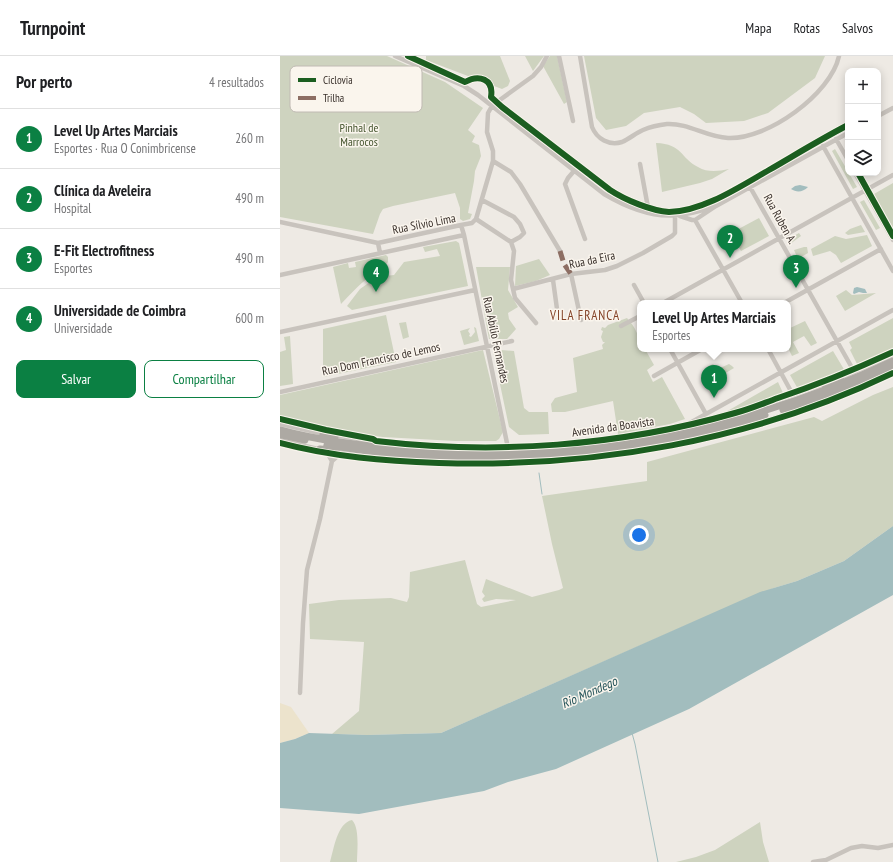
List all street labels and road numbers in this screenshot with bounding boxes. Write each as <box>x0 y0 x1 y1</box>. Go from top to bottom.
street label: Rua Ruben A. <box>761 191 800 246</box>
street label: Rua Sílvio Lima <box>391 210 457 237</box>
street label: Rua da Eira <box>567 247 616 272</box>
street label: Rua Abílio Fernandes <box>480 296 513 384</box>
street label: Rua Dom Francisco de Lemos <box>320 339 441 378</box>
street label: Avenida da Boavista <box>571 413 655 440</box>

